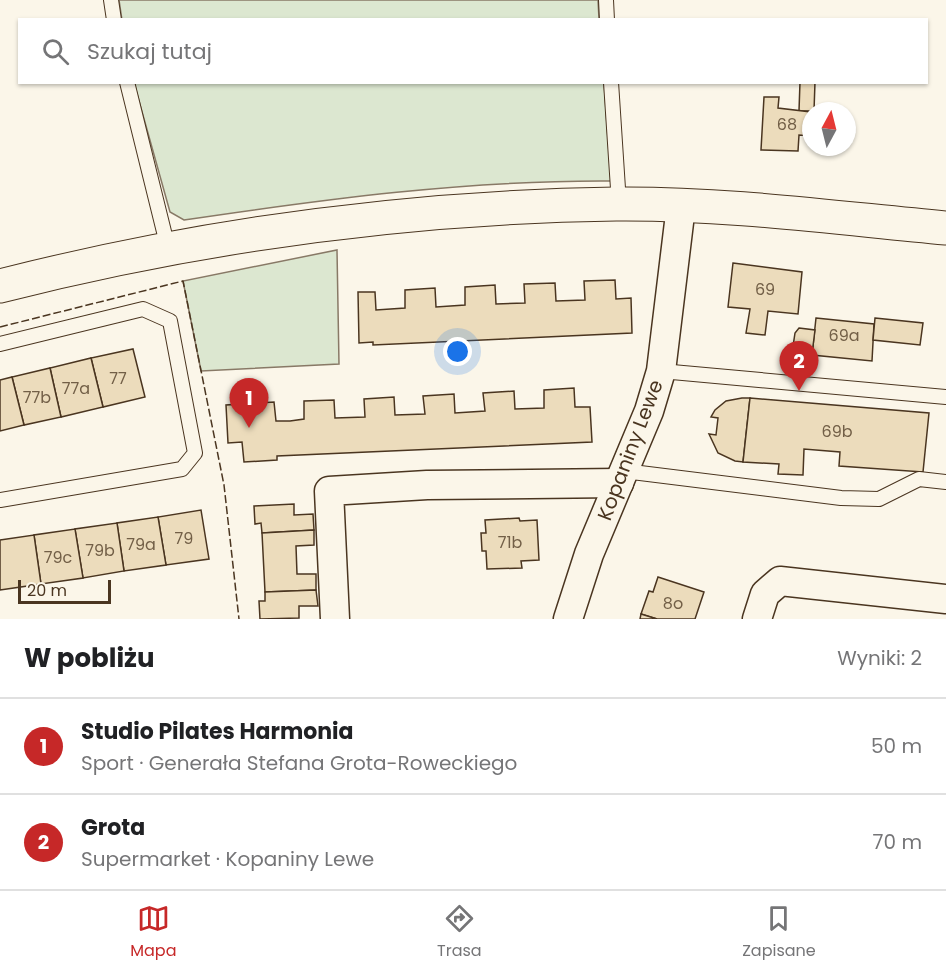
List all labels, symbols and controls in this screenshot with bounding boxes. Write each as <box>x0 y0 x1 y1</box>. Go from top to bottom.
search box <box>18 18 928 84</box>
icon: search <box>39 35 72 68</box>
text: Szukaj tutaj <box>87 36 212 67</box>
north arrow <box>802 102 856 156</box>
house number: 68 <box>777 113 797 136</box>
house number: 69 <box>755 278 775 301</box>
house number: 69a <box>828 324 860 347</box>
your location <box>443 337 472 366</box>
pin: 2 <box>780 342 818 391</box>
house number: 77 <box>109 367 127 390</box>
street label: Kopaniny Lewe <box>590 376 670 524</box>
house number: 77a <box>62 377 90 400</box>
pin: 1 <box>230 378 268 428</box>
house number: 77b <box>23 386 51 409</box>
house number: 69b <box>821 420 853 443</box>
house number: 79 <box>175 527 193 550</box>
house number: 71b <box>498 531 523 554</box>
house number: 79a <box>126 533 156 556</box>
house number: 79b <box>85 539 115 562</box>
house number: 79c <box>44 546 73 569</box>
scale bar <box>18 577 111 604</box>
text: 20 m <box>27 579 67 602</box>
house number: 8o <box>663 592 683 615</box>
text: W pobliżu <box>24 640 155 676</box>
text: Wyniki: 2 <box>837 644 922 672</box>
text: Studio Pilates Harmonia <box>81 716 353 747</box>
text: 1 <box>40 732 47 760</box>
text: 50 m <box>871 732 922 760</box>
text: Sport · Generała Stefana Grota-Roweckiego <box>81 749 517 777</box>
text: Grota <box>81 812 145 843</box>
text: 2 <box>38 828 49 856</box>
text: 70 m <box>873 828 922 856</box>
text: Supermarket · Kopaniny Lewe <box>81 845 374 873</box>
tab: Mapa <box>130 902 177 963</box>
tab: Trasa <box>437 902 482 963</box>
tab: Zapisane <box>742 902 816 963</box>

